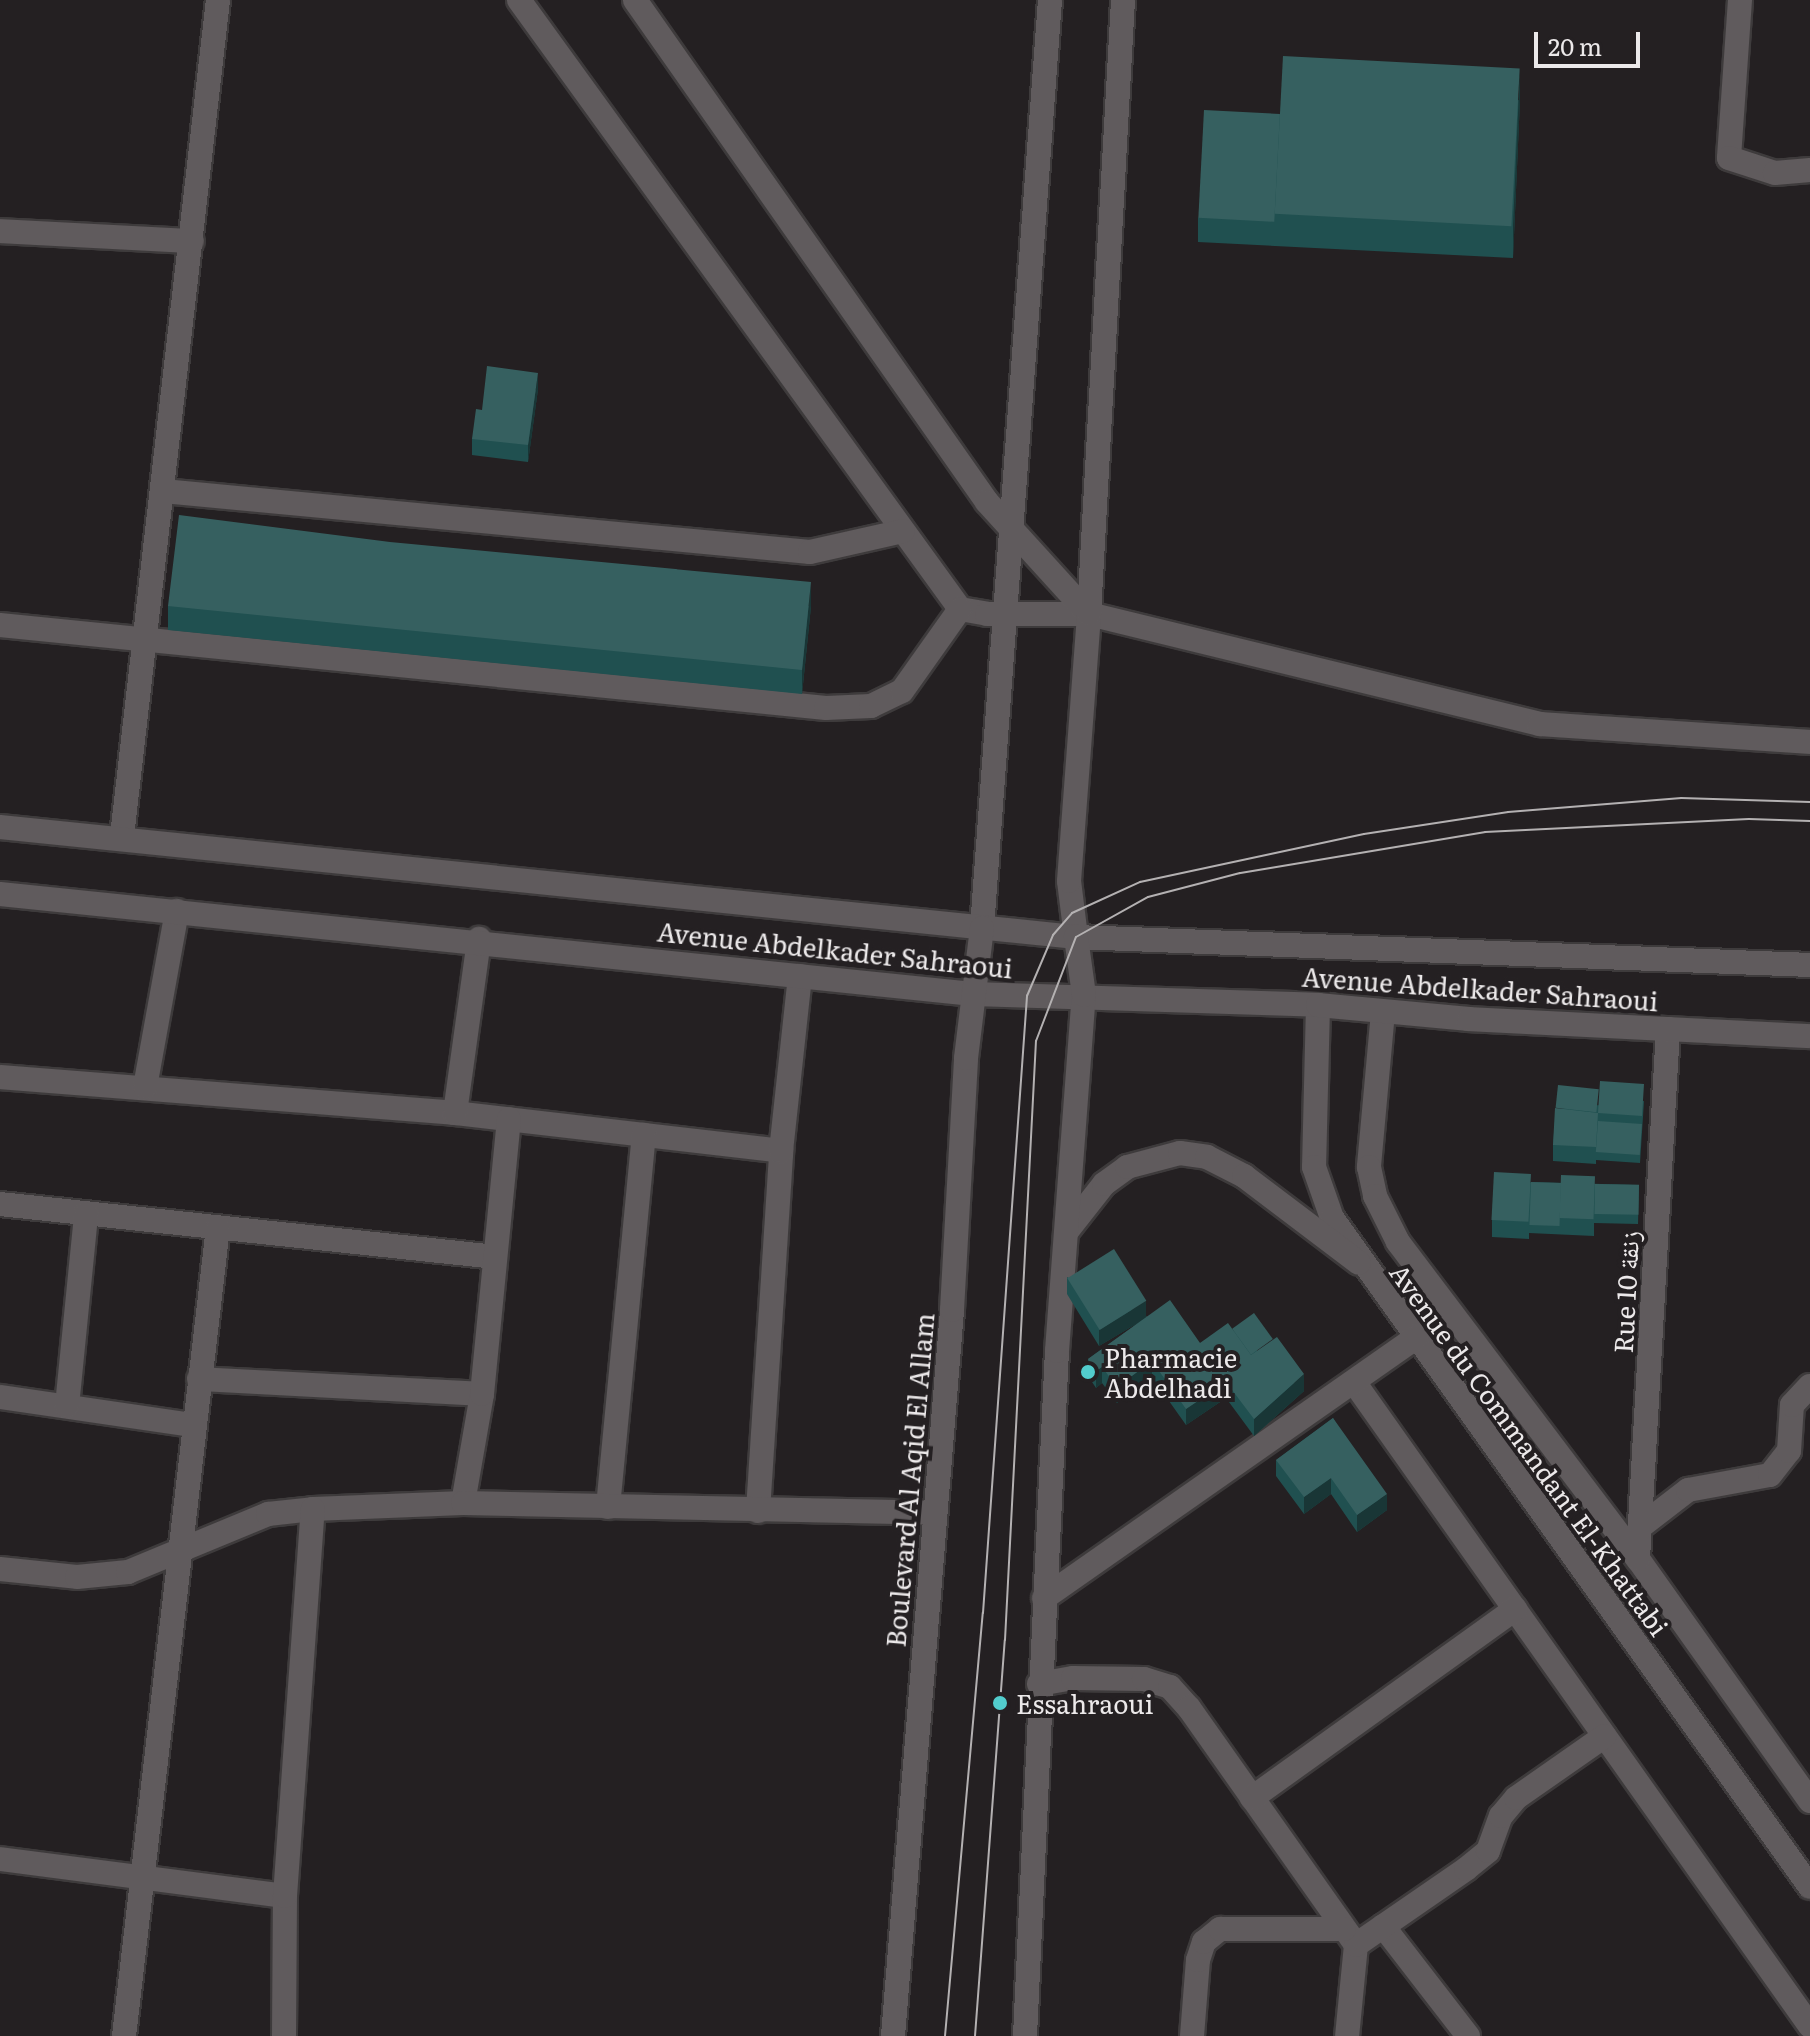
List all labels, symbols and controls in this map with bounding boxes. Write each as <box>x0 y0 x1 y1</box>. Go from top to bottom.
scale bar <box>1538 16 1644 66</box>
text: 20 m <box>1548 28 1602 63</box>
street label: Avenue Abdelkader Sahraoui <box>656 915 1014 983</box>
street label: Avenue Abdelkader Sahraoui <box>1301 960 1659 1016</box>
street label: Rue 10 زنقة <box>1606 1230 1644 1354</box>
street label: Avenue du Commandant El-Khattabi <box>1384 1257 1676 1641</box>
street label: Boulevard Al Aqid El Allam <box>879 1312 939 1648</box>
place label: Pharmacie Abdelhadi <box>1104 1341 1237 1402</box>
marker: Pharmacie Abdelhadi <box>1079 1363 1097 1381</box>
place label: Essahraoui <box>1016 1687 1153 1719</box>
marker: Essahraoui <box>991 1694 1009 1712</box>

